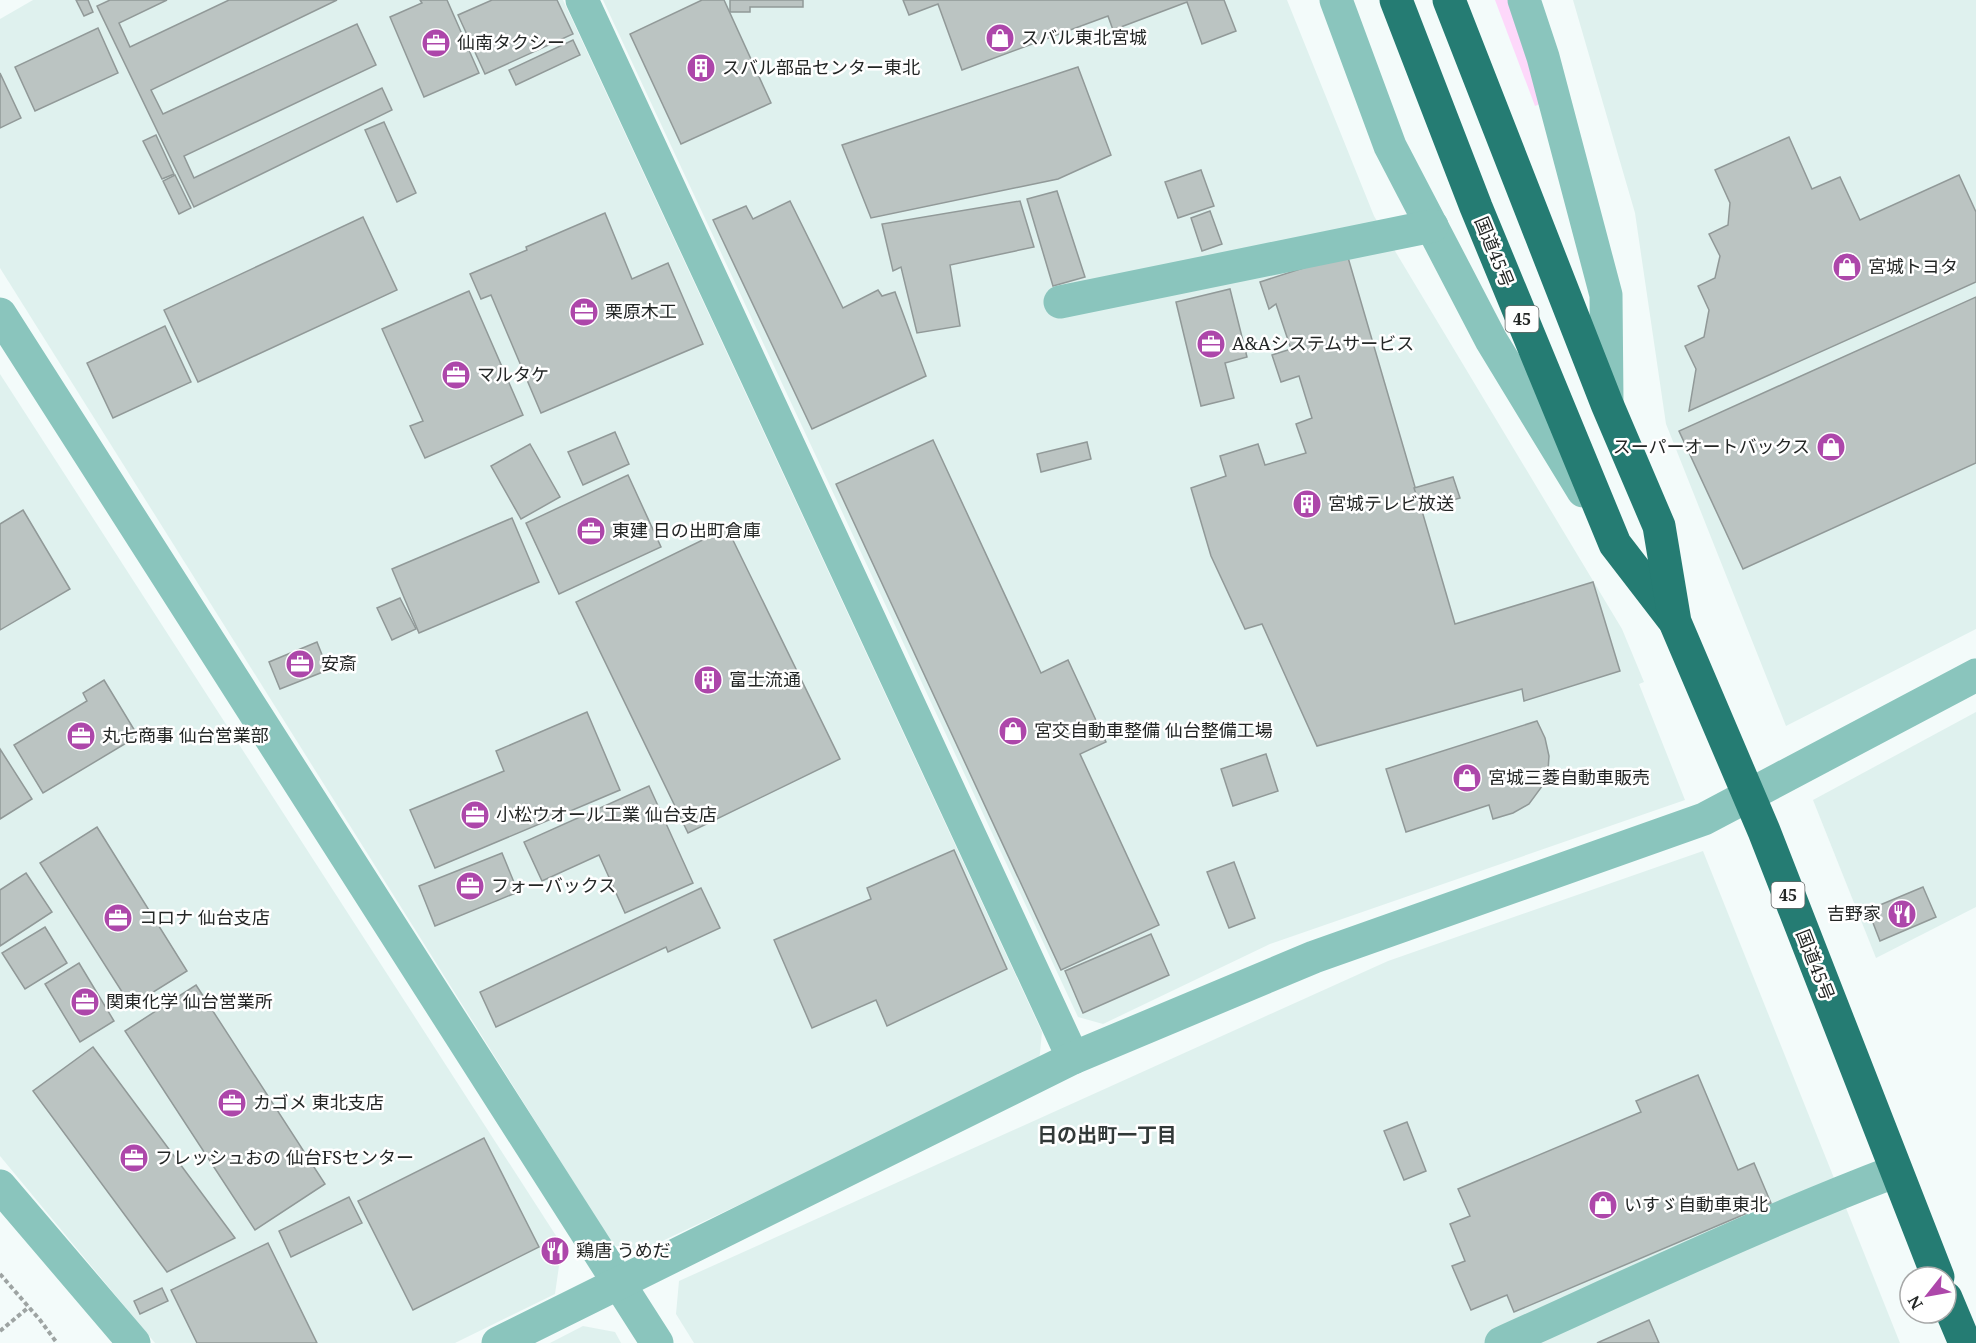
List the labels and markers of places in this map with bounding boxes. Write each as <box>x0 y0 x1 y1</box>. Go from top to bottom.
shop icon: スバル東北宮城 <box>984 22 1016 54</box>
place label: スバル東北宮城 <box>1021 25 1147 49</box>
office icon: 仙南タクシー <box>420 27 452 59</box>
place label: 仙南タクシー <box>457 30 565 54</box>
building icon: スバル部品センター東北 <box>685 52 717 84</box>
place label: スバル部品センター東北 <box>722 55 920 79</box>
shop icon: 宮城トヨタ <box>1831 251 1863 283</box>
place label: 宮城トヨタ <box>1868 254 1958 278</box>
office icon: 栗原木工 <box>568 296 600 328</box>
place label: 栗原木工 <box>605 299 677 323</box>
office icon: A&Aシステムサービス <box>1195 328 1227 360</box>
place label: A&Aシステムサービス <box>1232 331 1414 355</box>
office icon: マルタケ <box>440 359 472 391</box>
place label: マルタケ <box>477 362 549 386</box>
shop icon: スーパーオートバックス <box>1815 431 1847 463</box>
place label: スーパーオートバックス <box>1613 434 1810 458</box>
building icon: 宮城テレビ放送 <box>1291 488 1323 520</box>
place label: 宮城テレビ放送 <box>1328 491 1454 515</box>
office icon: 東建 日の出町倉庫 <box>575 515 607 547</box>
place label: 東建 日の出町倉庫 <box>612 518 761 542</box>
office icon: 安斎 <box>284 648 316 680</box>
place label: 安斎 <box>321 651 357 675</box>
building icon: 富士流通 <box>692 664 724 696</box>
place label: 富士流通 <box>729 667 801 691</box>
shop icon: 宮交自動車整備 仙台整備工場 <box>997 715 1029 747</box>
place label: 宮交自動車整備 仙台整備工場 <box>1034 718 1273 742</box>
office icon: 丸七商事 仙台営業部 <box>65 720 97 752</box>
place label: 丸七商事 仙台営業部 <box>102 723 269 747</box>
shop icon: 宮城三菱自動車販売 <box>1451 762 1483 794</box>
place label: 宮城三菱自動車販売 <box>1488 765 1650 789</box>
office icon: 小松ウオール工業 仙台支店 <box>459 799 491 831</box>
place label: 小松ウオール工業 仙台支店 <box>496 802 717 826</box>
office icon: フォーバックス <box>454 870 486 902</box>
place label: フォーバックス <box>491 873 616 897</box>
restaurant icon: 吉野家 <box>1886 898 1918 930</box>
place label: 吉野家 <box>1827 901 1881 925</box>
office icon: コロナ 仙台支店 <box>102 902 134 934</box>
place label: コロナ 仙台支店 <box>139 905 270 929</box>
office icon: 関東化学 仙台営業所 <box>69 986 101 1018</box>
place label: 関東化学 仙台営業所 <box>106 989 273 1013</box>
office icon: カゴメ 東北支店 <box>216 1087 248 1119</box>
place label: カゴメ 東北支店 <box>253 1090 384 1114</box>
office icon: フレッシュおの 仙台FSセンター <box>118 1142 150 1174</box>
place label: フレッシュおの 仙台FSセンター <box>155 1145 414 1169</box>
shop icon: いすゞ自動車東北 <box>1587 1189 1619 1221</box>
place label: いすゞ自動車東北 <box>1624 1192 1768 1216</box>
restaurant icon: 鶏唐 うめだ <box>539 1235 571 1267</box>
place label: 鶏唐 うめだ <box>576 1238 671 1262</box>

